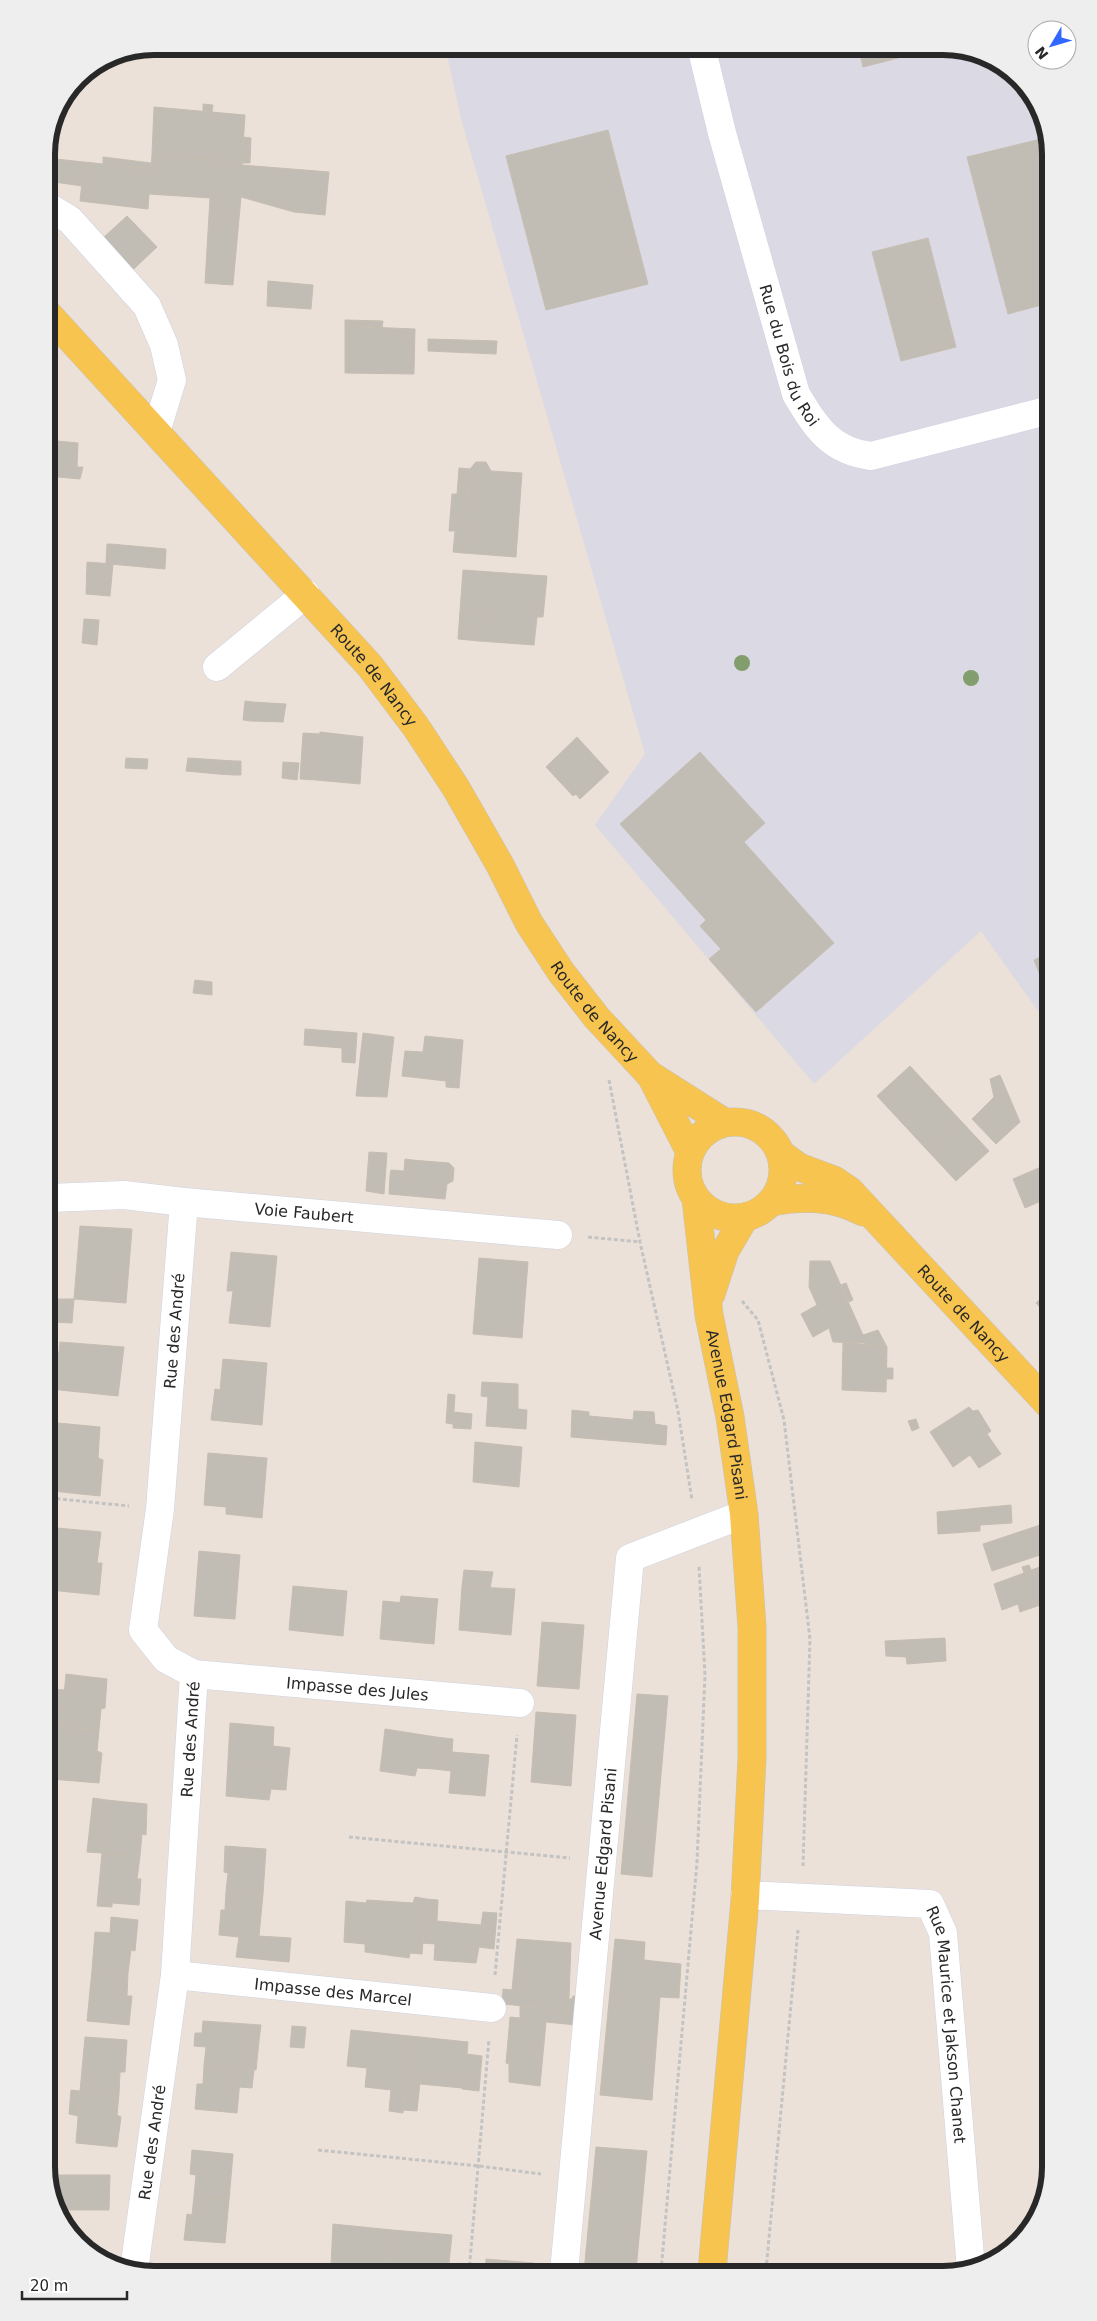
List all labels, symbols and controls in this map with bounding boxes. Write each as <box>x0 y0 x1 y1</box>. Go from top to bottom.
north arrow <box>1027 20 1077 70</box>
text: N <box>1032 43 1052 63</box>
street label: Rue du Bois du Roi <box>756 282 823 430</box>
street label: Route de Nancy <box>327 620 422 730</box>
street label: Route de Nancy <box>547 957 643 1066</box>
street label: Voie Faubert <box>254 1199 354 1226</box>
street label: Route de Nancy <box>914 1260 1014 1366</box>
street label: Rue des André <box>160 1272 188 1390</box>
street label: Avenue Edgard Pisani <box>703 1328 751 1501</box>
street label: Impasse des Jules <box>285 1673 429 1704</box>
street label: Rue des André <box>177 1681 203 1798</box>
street label: Avenue Edgard Pisani <box>585 1767 620 1941</box>
street label: Rue Maurice et Jakson Chanet <box>923 1903 970 2144</box>
street label: Impasse des Marcel <box>253 1974 413 2009</box>
street label: Rue des André <box>134 2083 169 2201</box>
scale bar <box>22 2268 128 2300</box>
text: 20 m <box>30 2277 68 2295</box>

